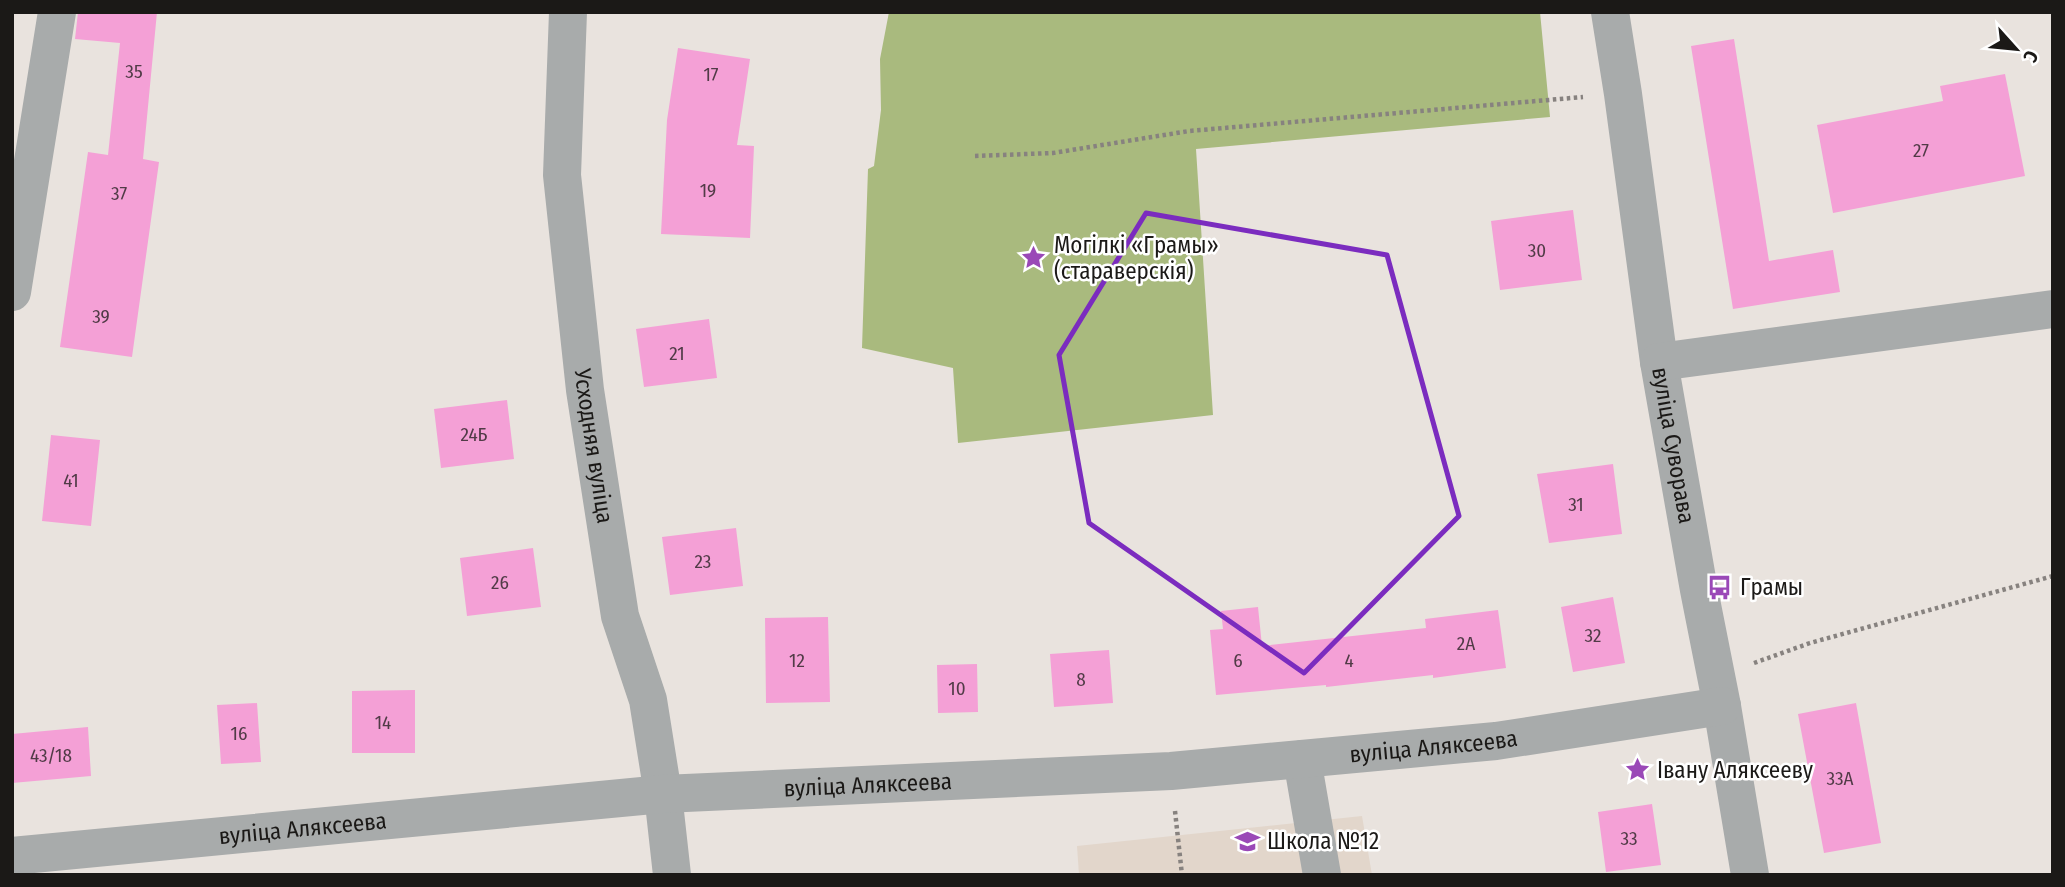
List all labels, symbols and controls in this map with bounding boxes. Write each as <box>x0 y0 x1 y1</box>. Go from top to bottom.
north arrow <box>1981 14 2051 84</box>
text: С <box>2018 47 2043 66</box>
house number: 35 <box>125 60 143 83</box>
house number: 17 <box>703 63 719 86</box>
house number: 27 <box>1913 139 1929 162</box>
house number: 19 <box>700 179 716 202</box>
house number: 37 <box>111 182 127 205</box>
place label: Могілкі «Грамы» (стараверскія) <box>1054 231 1219 285</box>
house number: 30 <box>1528 239 1546 262</box>
place icon: Могілкі «Грамы» (стараверскія) <box>1020 244 1048 272</box>
house number: 39 <box>92 305 110 328</box>
house number: 21 <box>669 342 685 365</box>
street label: вуліца Суворава <box>1646 365 1701 526</box>
street label: Усходняя вуліца <box>569 366 619 525</box>
house number: 24Б <box>460 423 488 446</box>
house number: 41 <box>63 469 79 492</box>
house number: 31 <box>1568 493 1584 516</box>
house number: 23 <box>695 550 711 573</box>
house number: 26 <box>491 571 509 594</box>
bus stop icon: Грамы <box>1706 573 1734 601</box>
place label: Грамы <box>1740 573 1803 601</box>
house number: 32 <box>1585 624 1601 647</box>
house number: 2А <box>1457 632 1475 655</box>
house number: 12 <box>789 649 805 672</box>
house number: 6 <box>1233 649 1243 672</box>
house number: 4 <box>1344 649 1354 672</box>
house number: 8 <box>1076 668 1086 691</box>
house number: 10 <box>948 677 966 700</box>
house number: 14 <box>375 711 391 734</box>
house number: 16 <box>231 722 247 745</box>
street label: вуліца Аляксеева <box>1348 724 1519 768</box>
house number: 43/18 <box>30 744 72 767</box>
place icon: Івану Аляксееву <box>1623 756 1651 784</box>
place label: Івану Аляксееву <box>1657 756 1814 784</box>
street label: вуліца Аляксеева <box>783 767 953 803</box>
house number: 33А <box>1826 767 1854 790</box>
street label: вуліца Аляксеева <box>217 806 388 850</box>
school or university icon: Школа №12 <box>1233 827 1261 855</box>
place label: Школа №12 <box>1267 827 1379 855</box>
house number: 33 <box>1620 827 1638 850</box>

